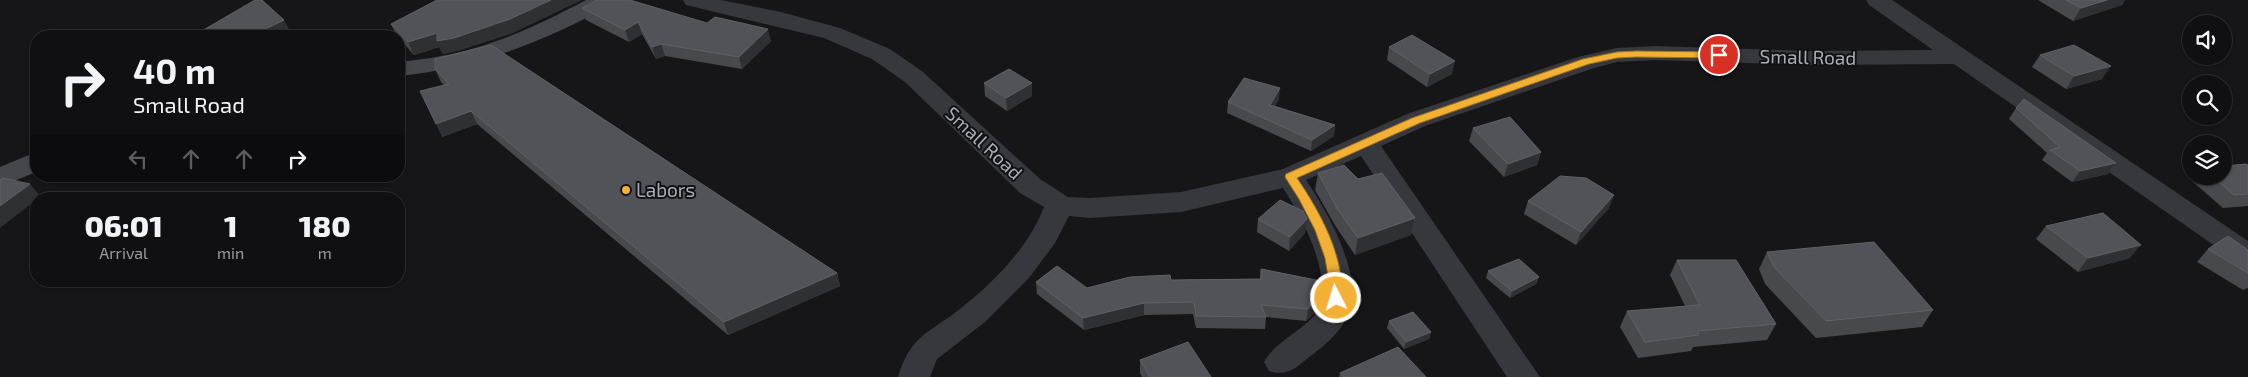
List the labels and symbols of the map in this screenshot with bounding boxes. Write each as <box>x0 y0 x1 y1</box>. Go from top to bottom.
pin <box>1698 34 1740 76</box>
street label: Small Road <box>1760 44 1856 69</box>
street label: Small Road <box>941 101 1027 184</box>
place label: Labors <box>636 178 695 201</box>
marker: Labors <box>620 184 632 196</box>
position arrow <box>1309 271 1361 323</box>

